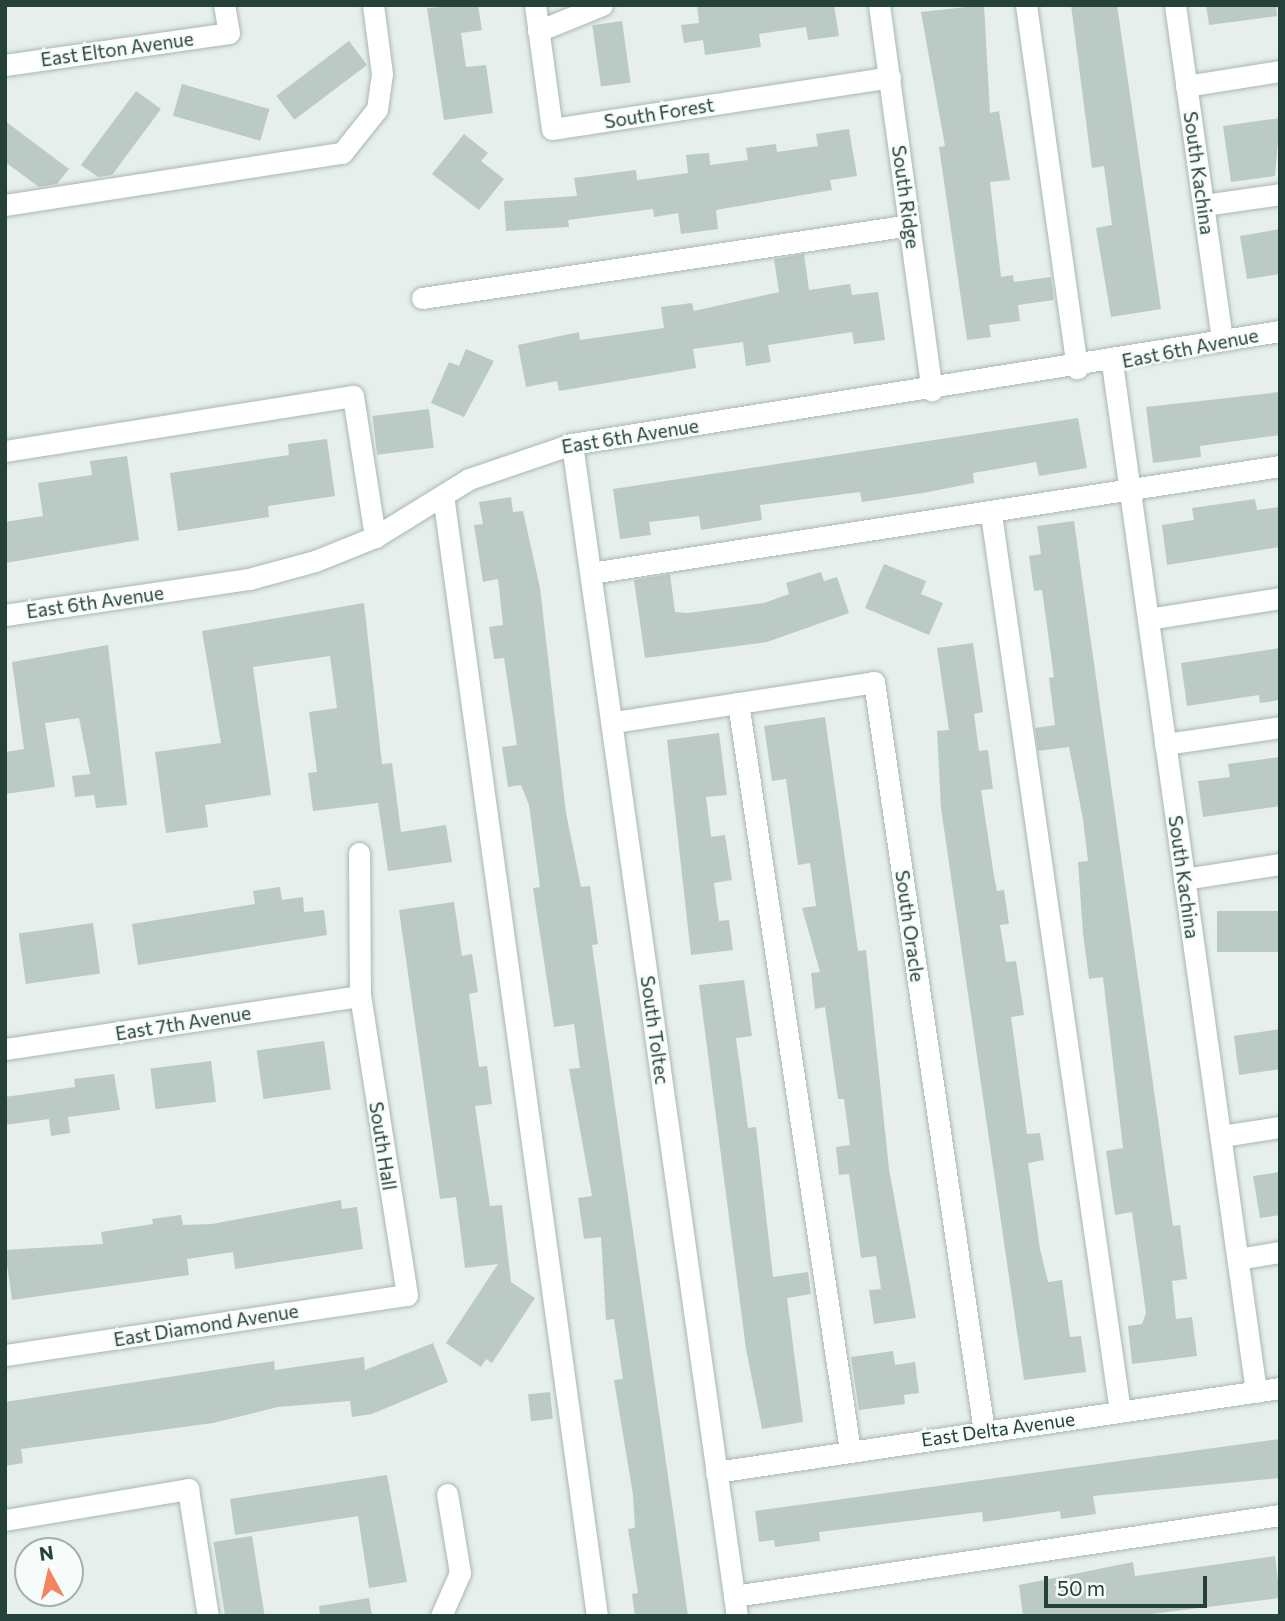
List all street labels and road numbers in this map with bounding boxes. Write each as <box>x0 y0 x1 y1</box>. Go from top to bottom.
street label: East Elton Avenue <box>39 27 195 71</box>
street label: South Forest <box>602 93 716 133</box>
street label: South Kachina <box>1179 110 1219 236</box>
street label: South Ridge <box>887 144 925 250</box>
street label: East 6th Avenue <box>1120 324 1260 372</box>
street label: East 6th Avenue <box>560 414 700 458</box>
street label: East 6th Avenue <box>25 581 165 623</box>
street label: South Kachina <box>1164 814 1204 940</box>
street label: South Oracle <box>891 869 929 983</box>
street label: South Toltec <box>636 974 674 1086</box>
street label: East 7th Avenue <box>114 1001 252 1045</box>
street label: South Hall <box>365 1100 401 1192</box>
street label: East Diamond Avenue <box>112 1299 300 1351</box>
street label: East Delta Avenue <box>920 1407 1076 1451</box>

